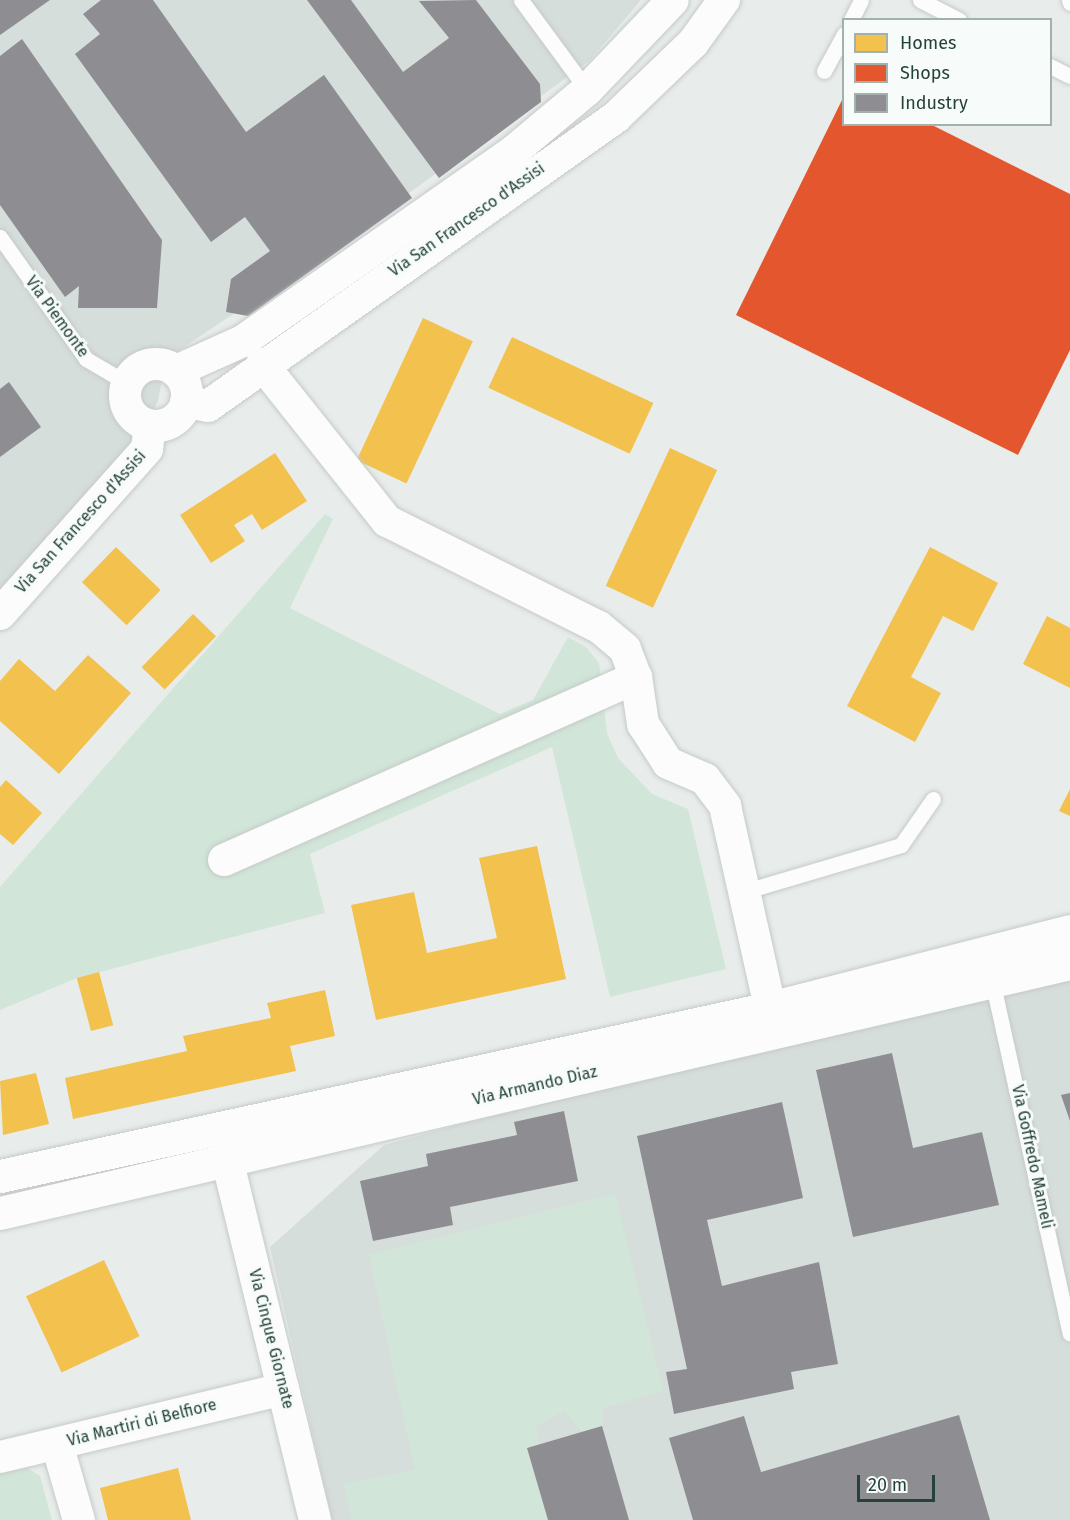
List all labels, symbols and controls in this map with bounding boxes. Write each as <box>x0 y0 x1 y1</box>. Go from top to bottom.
legend <box>842 18 1052 126</box>
text: Homes <box>900 32 956 54</box>
text: Shops <box>900 62 950 84</box>
text: Industry <box>900 92 968 114</box>
street label: Via San Francesco d'Assisi <box>385 159 549 281</box>
street label: Via Piemonte <box>21 273 93 361</box>
street label: Via San Francesco d'Assisi <box>12 447 150 597</box>
street label: Via Armando Diaz <box>471 1062 599 1110</box>
street label: Via Goffredo Mameli <box>1007 1083 1057 1231</box>
street label: Via Cinque Giornate <box>244 1267 298 1411</box>
street label: Via Martiri di Belfiore <box>65 1395 219 1451</box>
scale bar <box>860 1463 938 1501</box>
text: 20 m <box>868 1474 907 1496</box>

